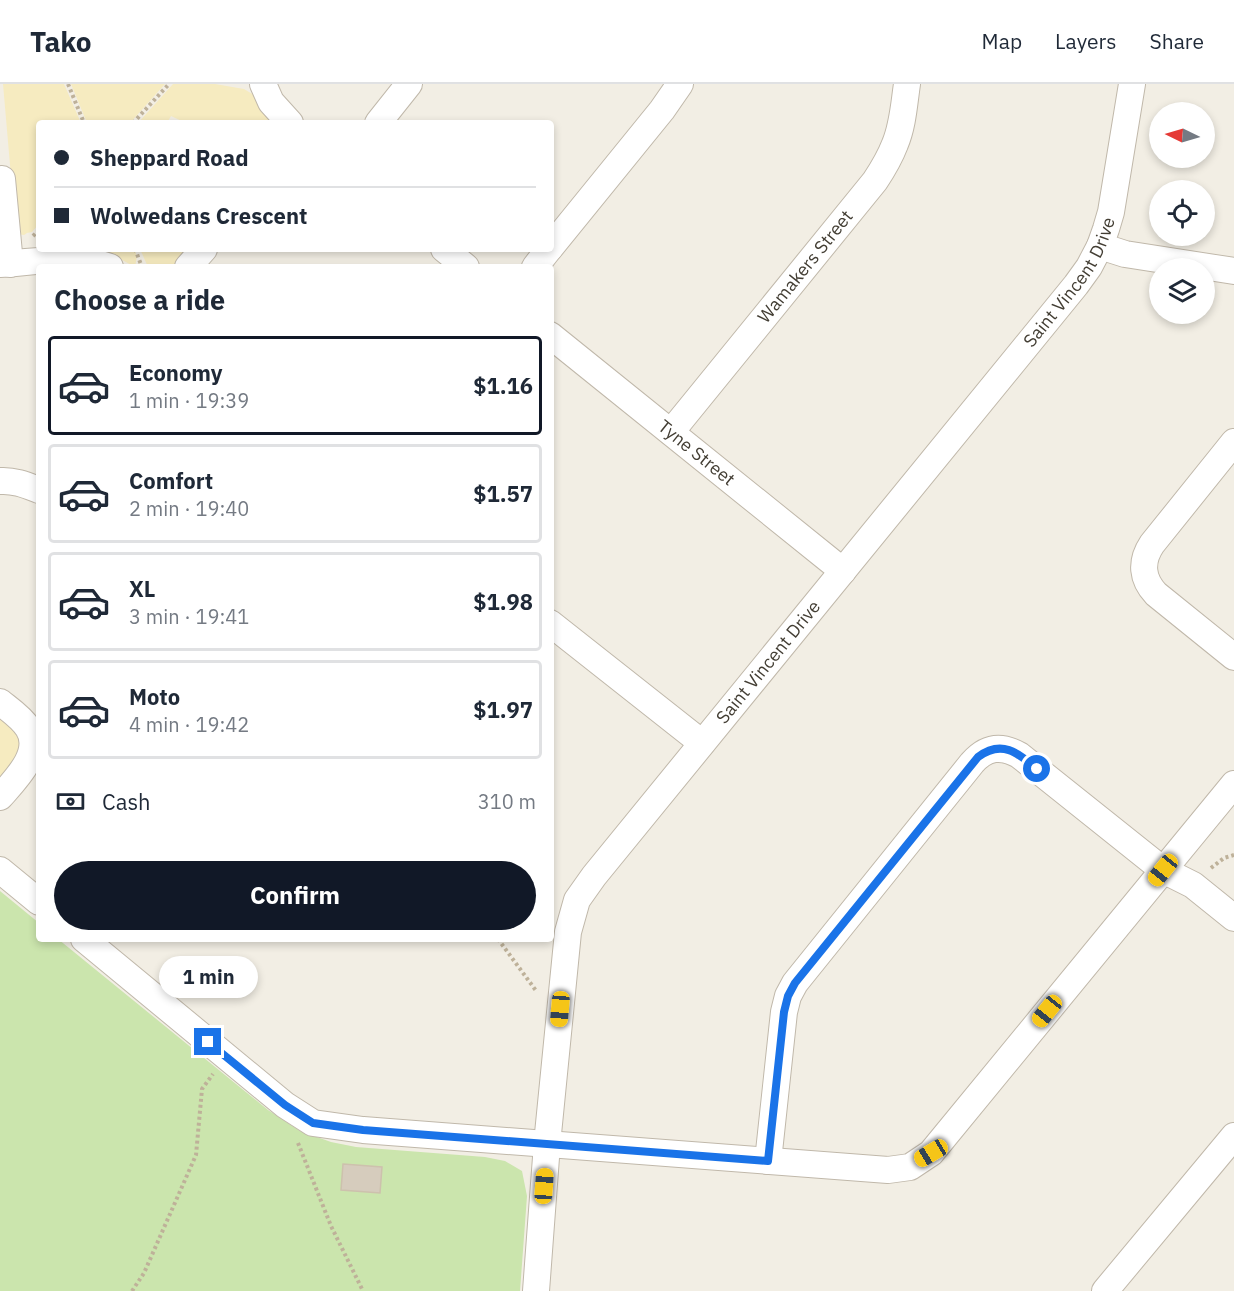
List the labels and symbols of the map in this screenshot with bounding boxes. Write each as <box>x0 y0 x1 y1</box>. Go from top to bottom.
north arrow <box>1149 102 1215 168</box>
street label: Wamakers Street <box>752 205 858 328</box>
street label: Saint Vincent Drive <box>1018 214 1120 352</box>
street label: Tyne Street <box>654 415 740 490</box>
street label: Saint Vincent Drive <box>711 595 825 728</box>
route start <box>1023 755 1050 782</box>
car <box>1145 850 1181 890</box>
callout: 1 min <box>158 955 258 997</box>
car <box>549 990 571 1028</box>
car <box>1029 991 1065 1031</box>
route end <box>194 1028 221 1055</box>
car <box>911 1136 951 1170</box>
car <box>534 1167 554 1205</box>

